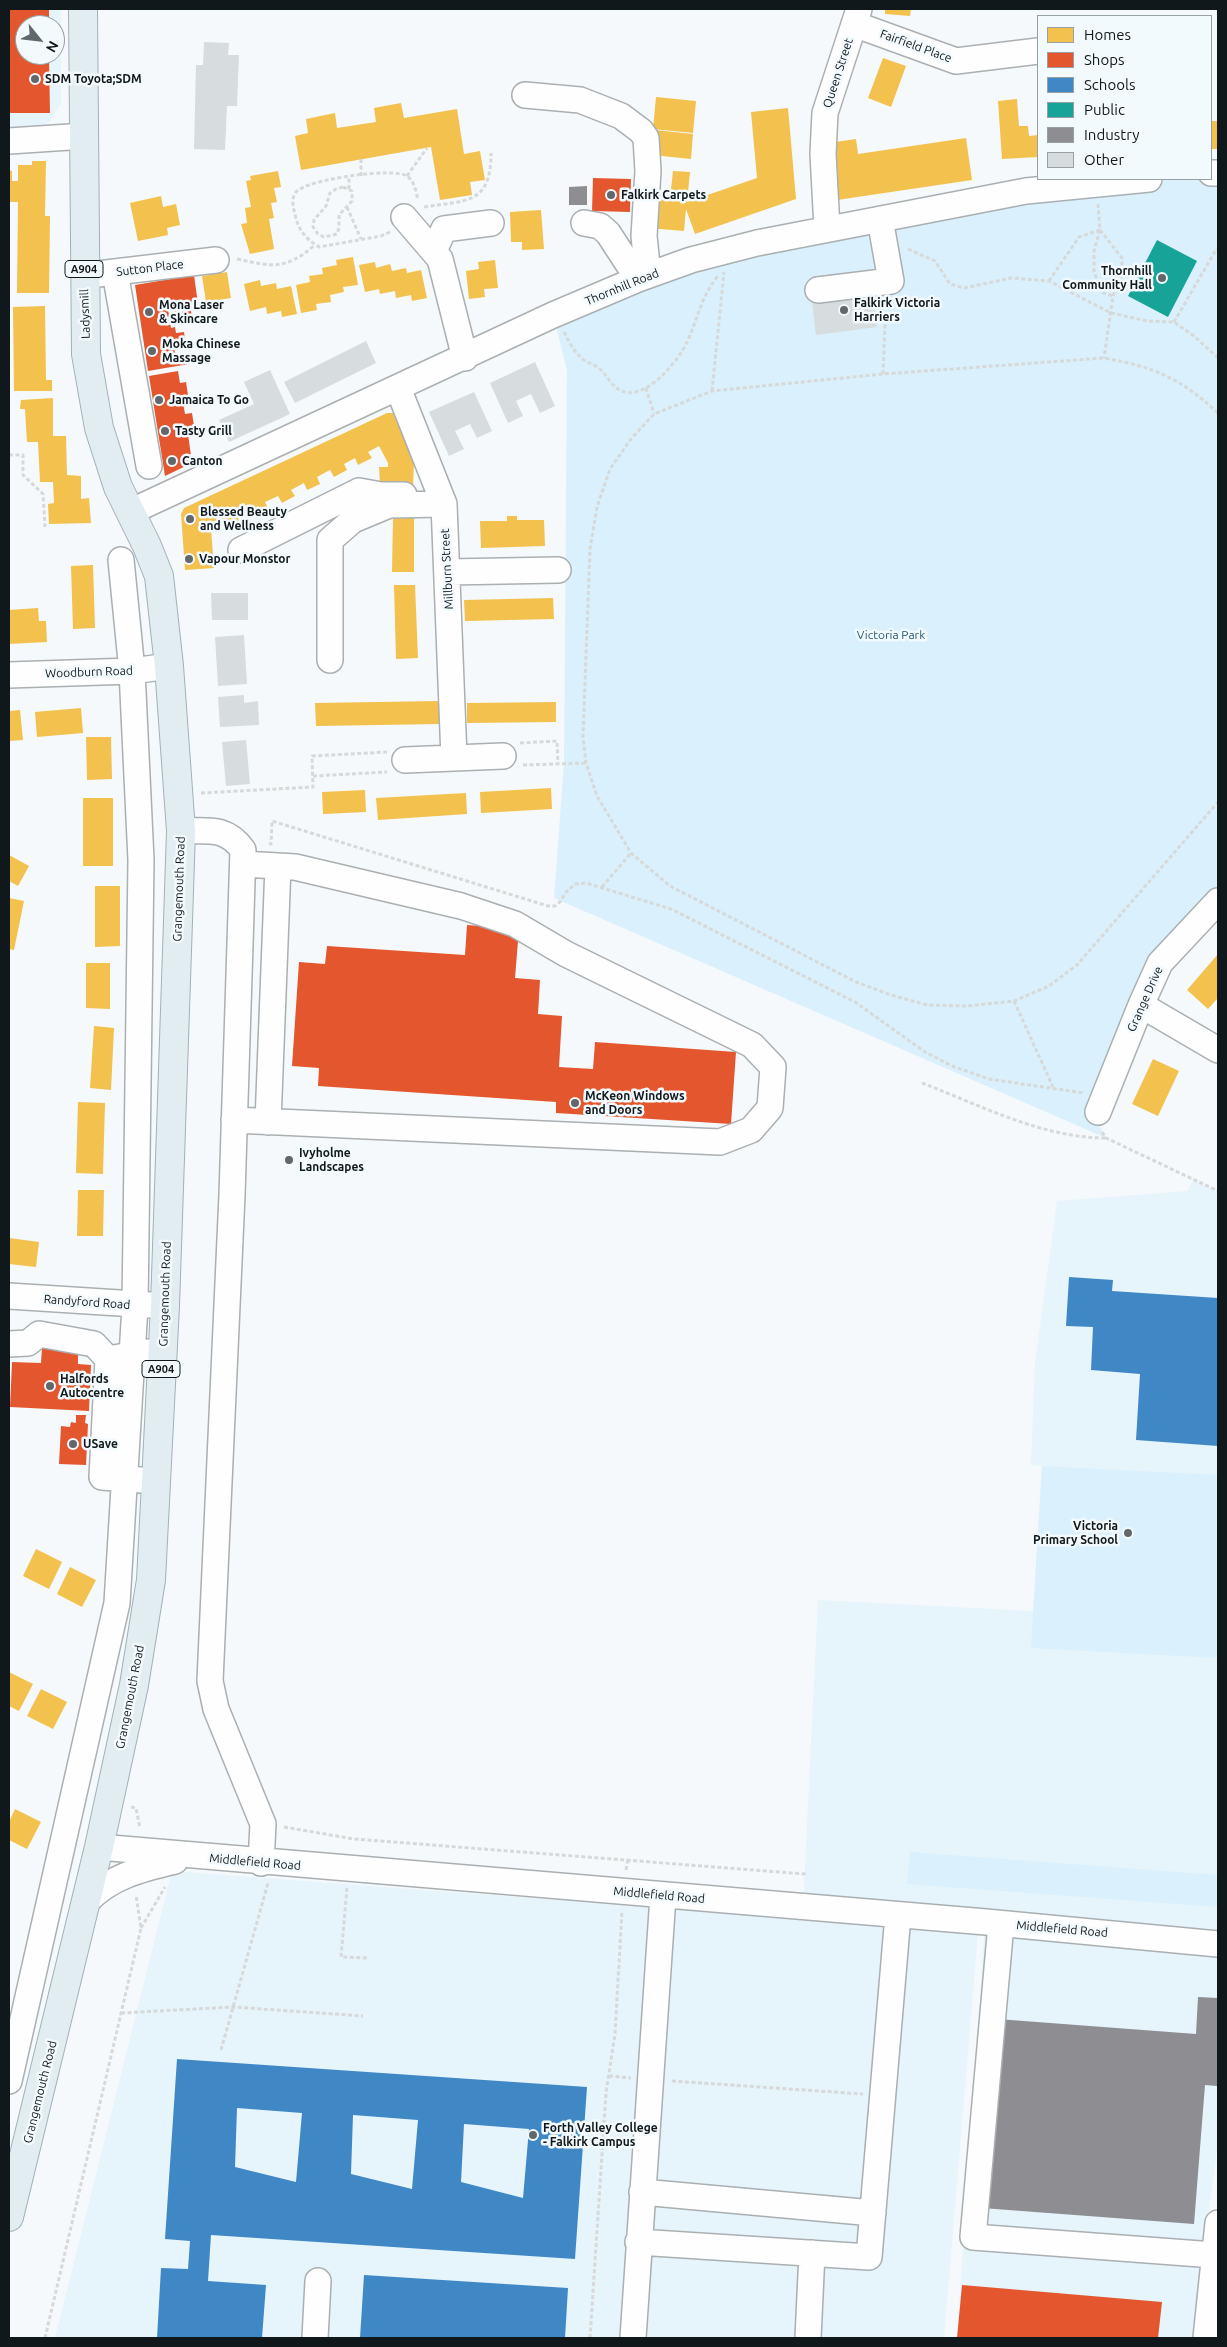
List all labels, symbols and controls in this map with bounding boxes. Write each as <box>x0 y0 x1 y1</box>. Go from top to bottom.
north arrow <box>15 15 65 65</box>
legend <box>1037 15 1212 180</box>
street label: Fairfield Place <box>878 26 954 66</box>
text: Homes <box>1084 26 1131 43</box>
street label: Queen Street <box>820 36 856 110</box>
text: N <box>43 38 62 55</box>
text: Shops <box>1084 51 1125 68</box>
place label: SDM Toyota;SDM <box>45 72 142 86</box>
marker: SDM Toyota;SDM <box>29 73 41 85</box>
text: Schools <box>1084 76 1135 93</box>
text: Public <box>1084 101 1125 118</box>
text: Industry <box>1084 126 1139 143</box>
text: Other <box>1084 151 1124 168</box>
place label: Falkirk Carpets <box>621 188 706 202</box>
marker: Falkirk Carpets <box>605 189 617 201</box>
street label: Sutton Place <box>115 257 185 279</box>
road number: A904 <box>65 260 103 278</box>
place label: Thornhill Community Hall <box>1062 264 1152 292</box>
street label: Thornhill Road <box>583 266 661 308</box>
marker: Thornhill Community Hall <box>1156 272 1168 284</box>
street label: Ladysmill <box>77 289 93 339</box>
place label: Falkirk Victoria Harriers <box>854 296 940 324</box>
place label: Mona Laser & Skincare <box>159 298 224 326</box>
marker: Falkirk Victoria Harriers <box>838 304 850 316</box>
marker: Mona Laser & Skincare <box>143 306 155 318</box>
place label: Moka Chinese Massage <box>162 337 240 365</box>
marker: Moka Chinese Massage <box>146 345 158 357</box>
place label: Jamaica To Go <box>169 393 249 407</box>
marker: Jamaica To Go <box>153 394 165 406</box>
place label: Tasty Grill <box>175 424 232 438</box>
marker: Tasty Grill <box>159 425 171 437</box>
place label: Canton <box>182 454 223 468</box>
marker: Canton <box>166 455 178 467</box>
place label: Blessed Beauty and Wellness <box>200 505 287 533</box>
marker: Blessed Beauty and Wellness <box>184 513 196 525</box>
street label: Millburn Street <box>438 528 456 610</box>
place label: Vapour Monstor <box>199 552 290 566</box>
marker: Vapour Monstor <box>183 553 195 565</box>
park label: Victoria Park <box>857 628 925 642</box>
street label: Woodburn Road <box>45 663 133 681</box>
street label: Grangemouth Road <box>170 836 188 942</box>
street label: Grange Drive <box>1124 964 1166 1034</box>
place label: McKeon Windows and Doors <box>585 1089 685 1117</box>
marker: McKeon Windows and Doors <box>569 1097 581 1109</box>
place label: Ivyholme Landscapes <box>299 1146 364 1174</box>
marker: Ivyholme Landscapes <box>283 1154 295 1166</box>
street label: Grangemouth Road <box>156 1241 174 1347</box>
street label: Randyford Road <box>43 1292 131 1312</box>
road number: A904 <box>142 1360 180 1378</box>
place label: Halfords Autocentre <box>60 1372 124 1400</box>
marker: Halfords Autocentre <box>44 1380 56 1392</box>
place label: USave <box>83 1437 118 1451</box>
marker: USave <box>67 1438 79 1450</box>
place label: Victoria Primary School <box>1033 1519 1118 1547</box>
marker: Victoria Primary School <box>1122 1527 1134 1539</box>
street label: Grangemouth Road <box>113 1644 147 1750</box>
street label: Middlefield Road <box>209 1851 301 1873</box>
street label: Middlefield Road <box>613 1884 705 1906</box>
street label: Middlefield Road <box>1016 1918 1108 1940</box>
street label: Grangemouth Road <box>20 2039 60 2145</box>
place label: Forth Valley College - Falkirk Campus <box>543 2121 658 2149</box>
marker: Forth Valley College - Falkirk Campus <box>527 2129 539 2141</box>

